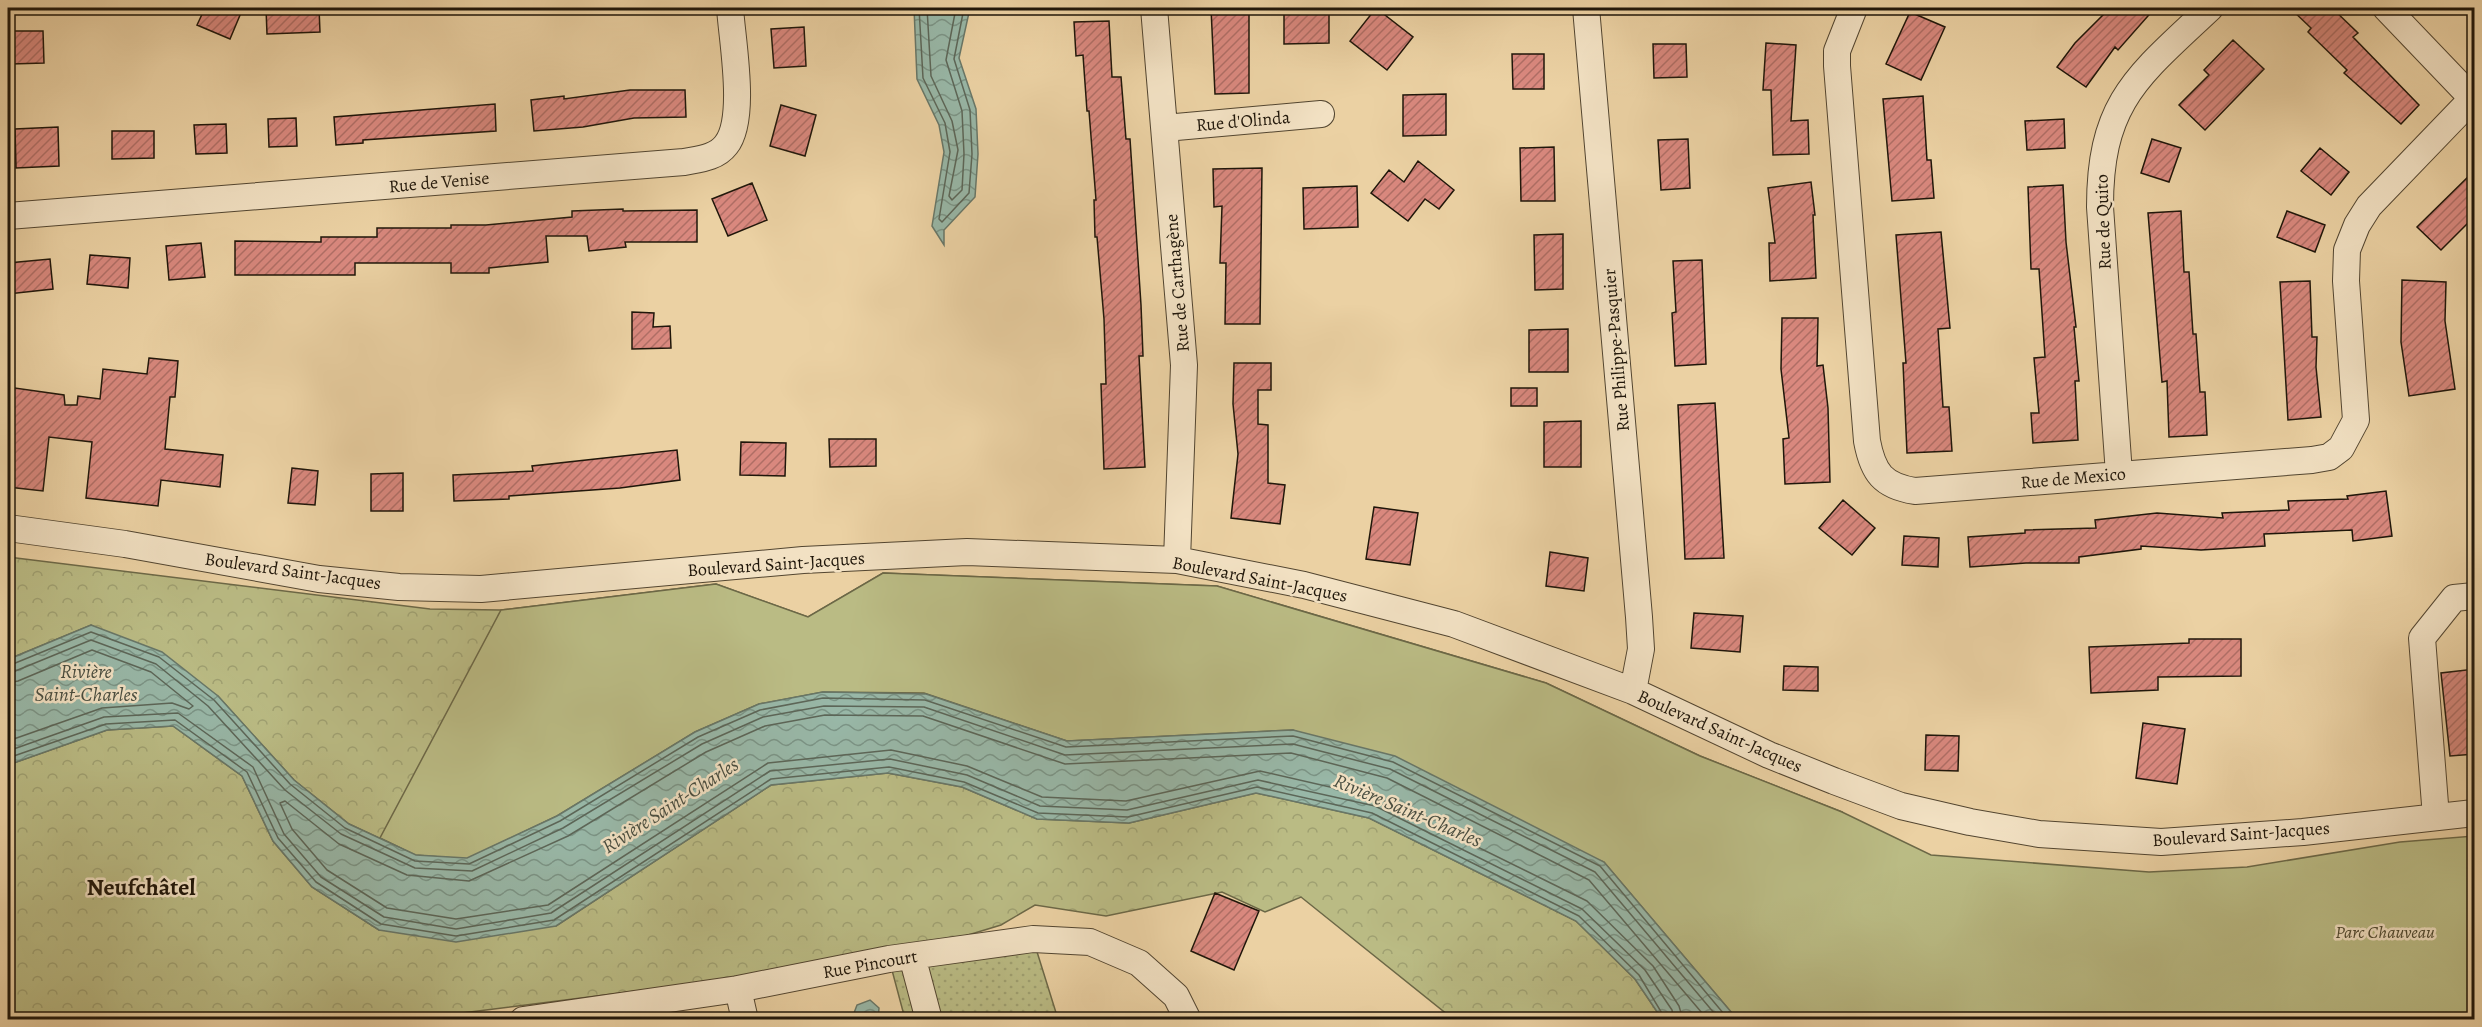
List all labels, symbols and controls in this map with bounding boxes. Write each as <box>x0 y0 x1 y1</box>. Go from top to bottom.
street label: Rue d'Olinda <box>1195 105 1292 137</box>
street label: Rue de Venise <box>388 166 490 198</box>
street label: Rue de Quito <box>2089 174 2117 270</box>
street label: Rue de Carthagène <box>1159 213 1195 353</box>
street label: Rue Philippe-Pasquier <box>1597 267 1635 432</box>
street label: Rue de Mexico <box>2019 461 2127 495</box>
street label: Boulevard Saint-Jacques <box>686 546 866 582</box>
street label: Boulevard Saint-Jacques <box>203 547 383 595</box>
street label: Boulevard Saint-Jacques <box>1170 550 1350 608</box>
water label: Rivière Saint-Charles <box>34 658 138 708</box>
street label: Boulevard Saint-Jacques <box>1634 684 1806 778</box>
water label: Rivière Saint-Charles <box>597 751 744 860</box>
water label: Rivière Saint-Charles <box>1330 767 1486 854</box>
street label: Boulevard Saint-Jacques <box>2151 816 2331 852</box>
district label: Neufchâtel <box>86 871 196 903</box>
park label: Parc Chauveau <box>2335 920 2435 944</box>
street label: Rue Pincourt <box>821 944 919 984</box>

